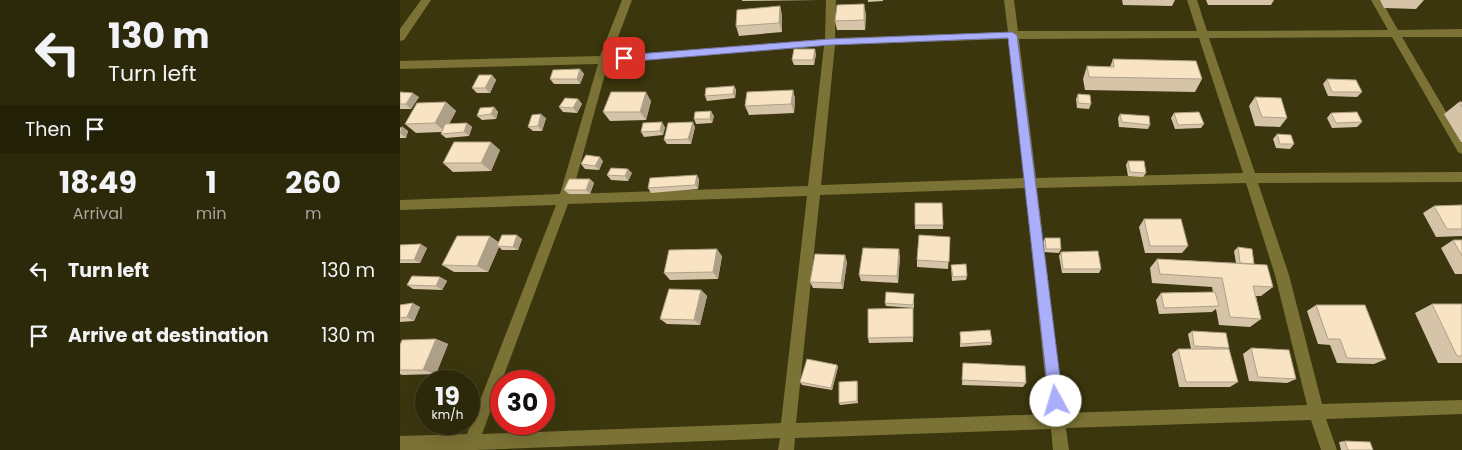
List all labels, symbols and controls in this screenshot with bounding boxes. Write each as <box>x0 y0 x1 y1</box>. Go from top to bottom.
text: 130 m <box>108 11 210 60</box>
icon: left <box>25 20 90 85</box>
pin <box>603 37 645 79</box>
icon: arrive <box>610 44 638 72</box>
text: Turn left <box>108 58 196 89</box>
icon: arrive <box>81 115 109 143</box>
text: Then <box>25 116 71 143</box>
text: 18:49 <box>59 161 137 204</box>
text: 1 <box>205 161 217 204</box>
text: 260 <box>285 161 341 204</box>
text: Arrival <box>73 202 123 225</box>
text: min <box>196 202 226 225</box>
text: m <box>305 202 321 225</box>
icon: left <box>25 257 53 285</box>
text: Turn left <box>68 257 149 284</box>
text: 130 m <box>321 257 375 284</box>
icon: arrive <box>25 322 53 350</box>
text: Arrive at destination <box>68 322 269 349</box>
text: 130 m <box>321 322 375 349</box>
speed limit sign: 30 <box>490 370 555 435</box>
position arrow <box>1029 374 1081 426</box>
text: 19 <box>435 379 460 414</box>
text: km/h <box>432 406 463 423</box>

